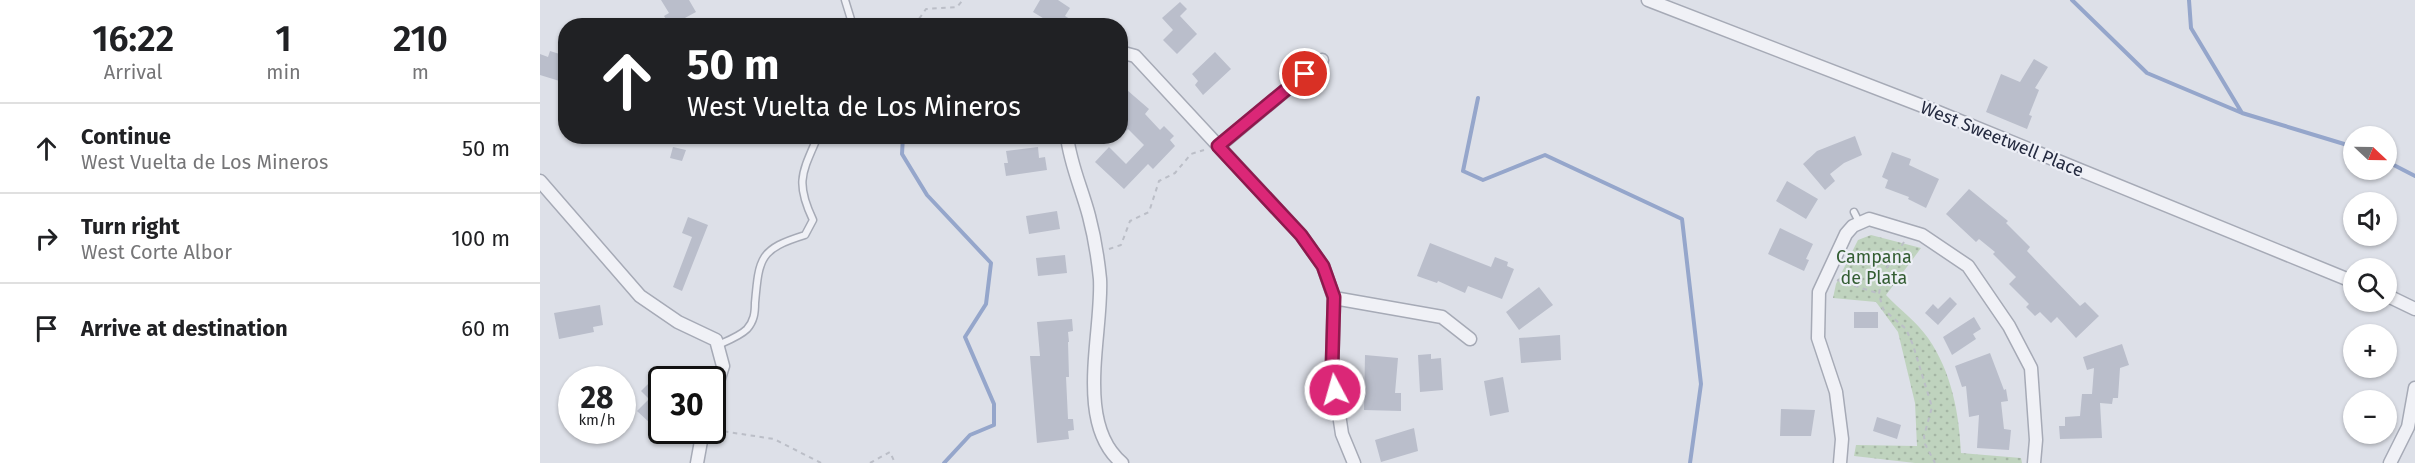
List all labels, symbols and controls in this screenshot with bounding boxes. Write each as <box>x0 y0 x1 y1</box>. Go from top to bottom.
text: 16:22 <box>92 17 174 61</box>
text: 1 <box>275 17 292 61</box>
text: 210 <box>393 17 448 61</box>
text: 50 m <box>687 40 780 90</box>
icon: ahead <box>588 42 666 120</box>
pin <box>1279 48 1330 99</box>
icon: arrive <box>1288 57 1321 90</box>
text: Arrival <box>104 60 162 84</box>
text: min <box>266 60 301 84</box>
text: m <box>412 60 429 84</box>
text: West Vuelta de Los Mineros <box>687 91 1021 123</box>
street label: West Sweetwell Place <box>1917 96 2087 182</box>
text: Continue <box>81 123 171 150</box>
north arrow <box>2343 126 2397 180</box>
map controls <box>2343 126 2397 444</box>
icon: ahead <box>30 132 63 165</box>
text: 50 m <box>462 135 510 162</box>
text: West Vuelta de Los Mineros <box>81 150 328 174</box>
button: sound <box>2343 192 2397 246</box>
text: Turn right <box>81 213 180 240</box>
icon: right <box>30 222 63 255</box>
text: 100 m <box>451 225 510 252</box>
text: West Corte Albor <box>81 240 232 264</box>
park label: Campana de Plata <box>1836 246 1912 289</box>
button: search <box>2343 258 2397 312</box>
icon: arrive <box>30 312 63 345</box>
text: Arrive at destination <box>81 315 288 342</box>
text: 60 m <box>461 315 510 342</box>
button: + <box>2343 324 2397 378</box>
position arrow <box>1303 358 1367 422</box>
speed limit sign: 30 <box>648 366 726 444</box>
text: 28 <box>581 380 613 416</box>
button: − <box>2343 390 2397 444</box>
text: km/h <box>578 411 616 429</box>

